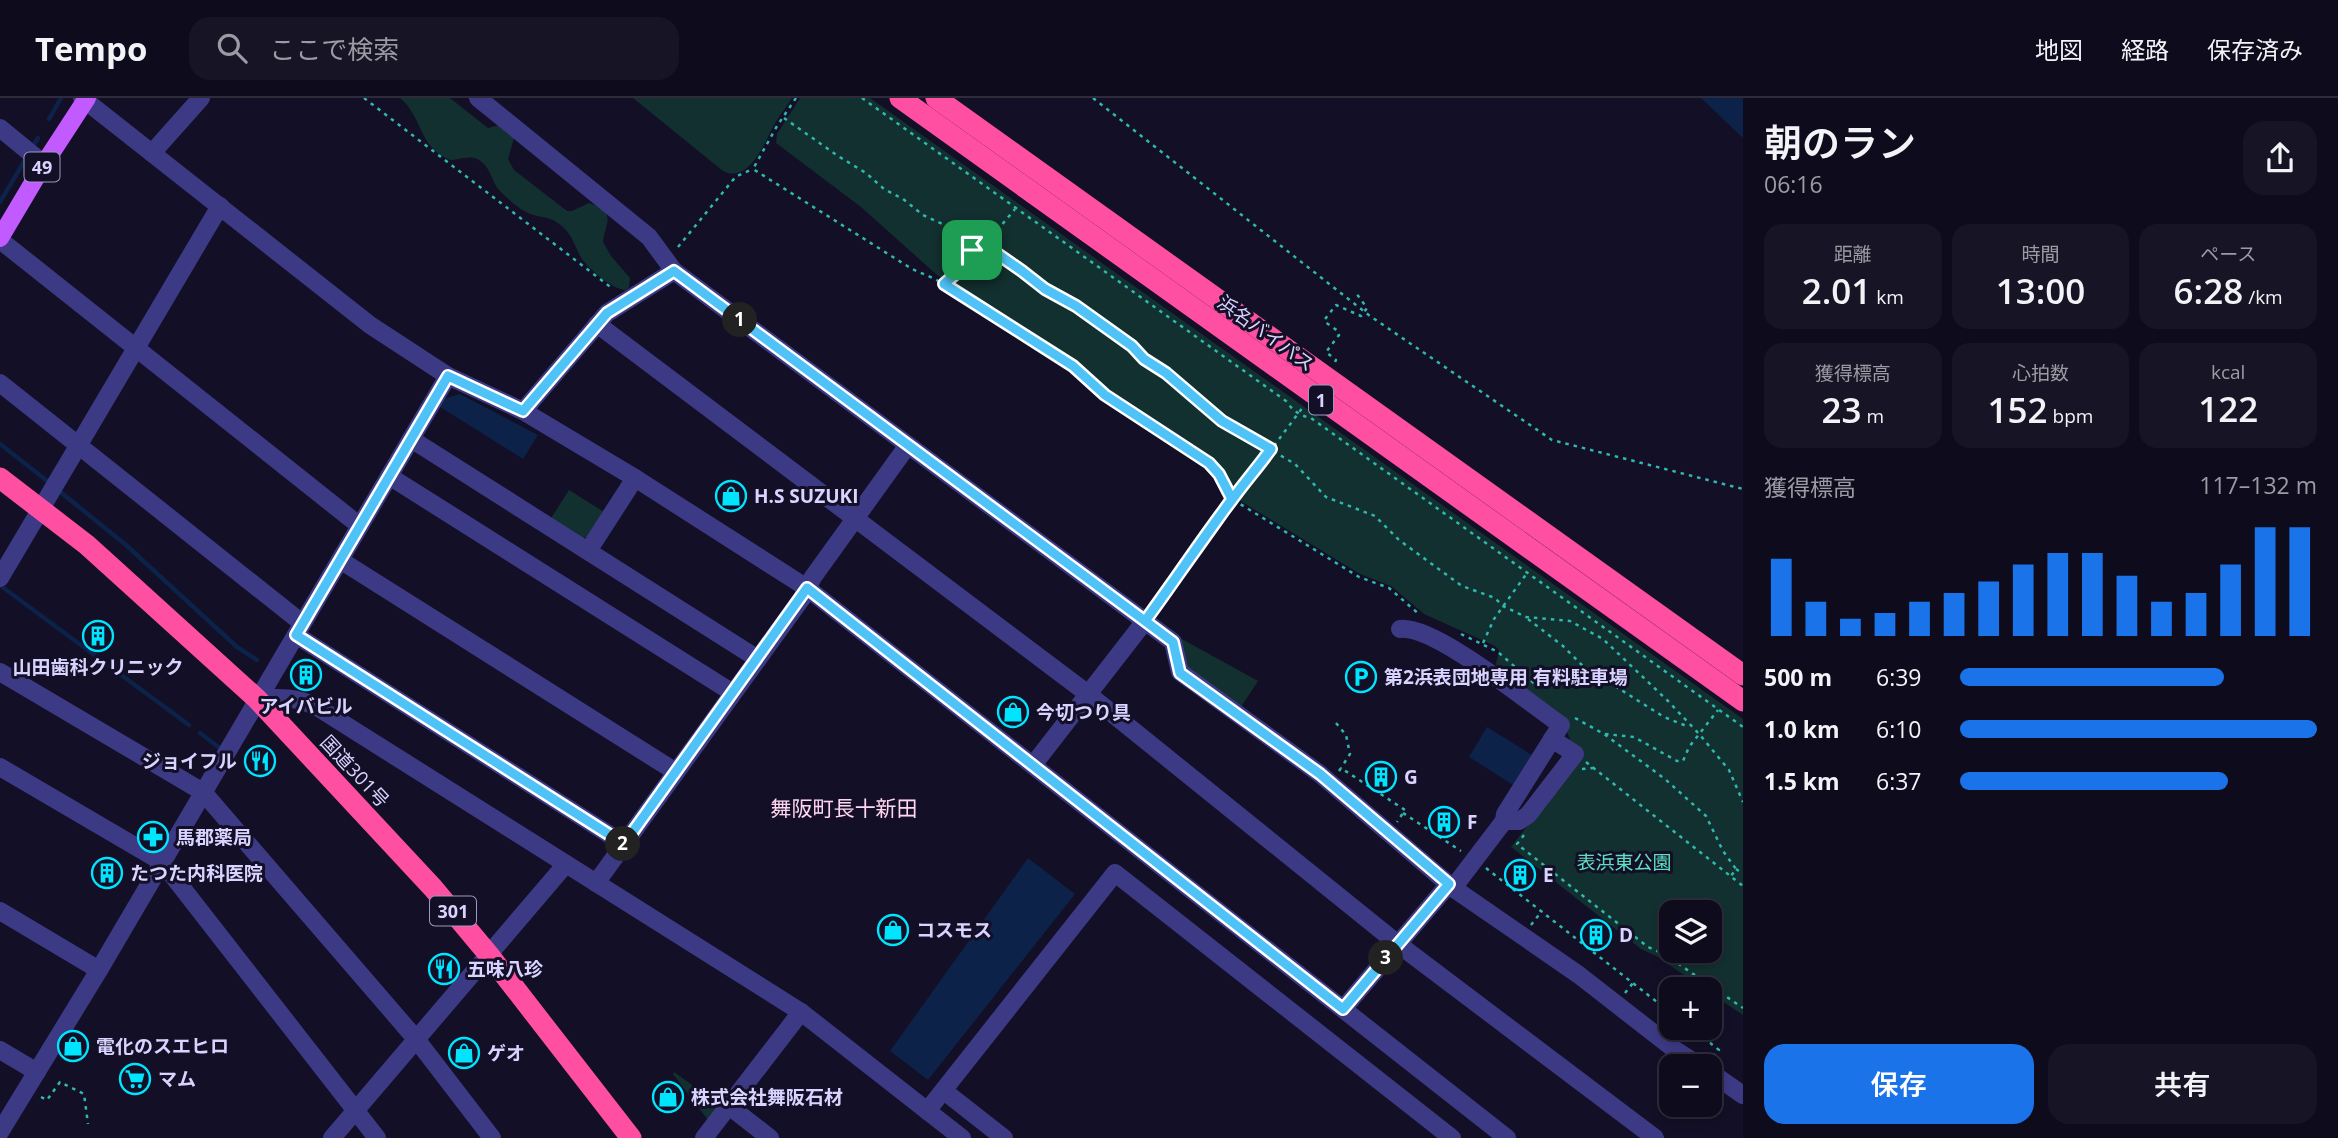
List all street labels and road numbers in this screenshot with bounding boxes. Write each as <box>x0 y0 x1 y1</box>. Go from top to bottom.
road number: 49 <box>24 153 60 182</box>
street label: 浜名バイパス <box>1212 289 1320 377</box>
road number: 1 <box>1309 386 1333 414</box>
street label: 国道301号 <box>315 729 395 813</box>
road number: 301 <box>430 896 476 926</box>

